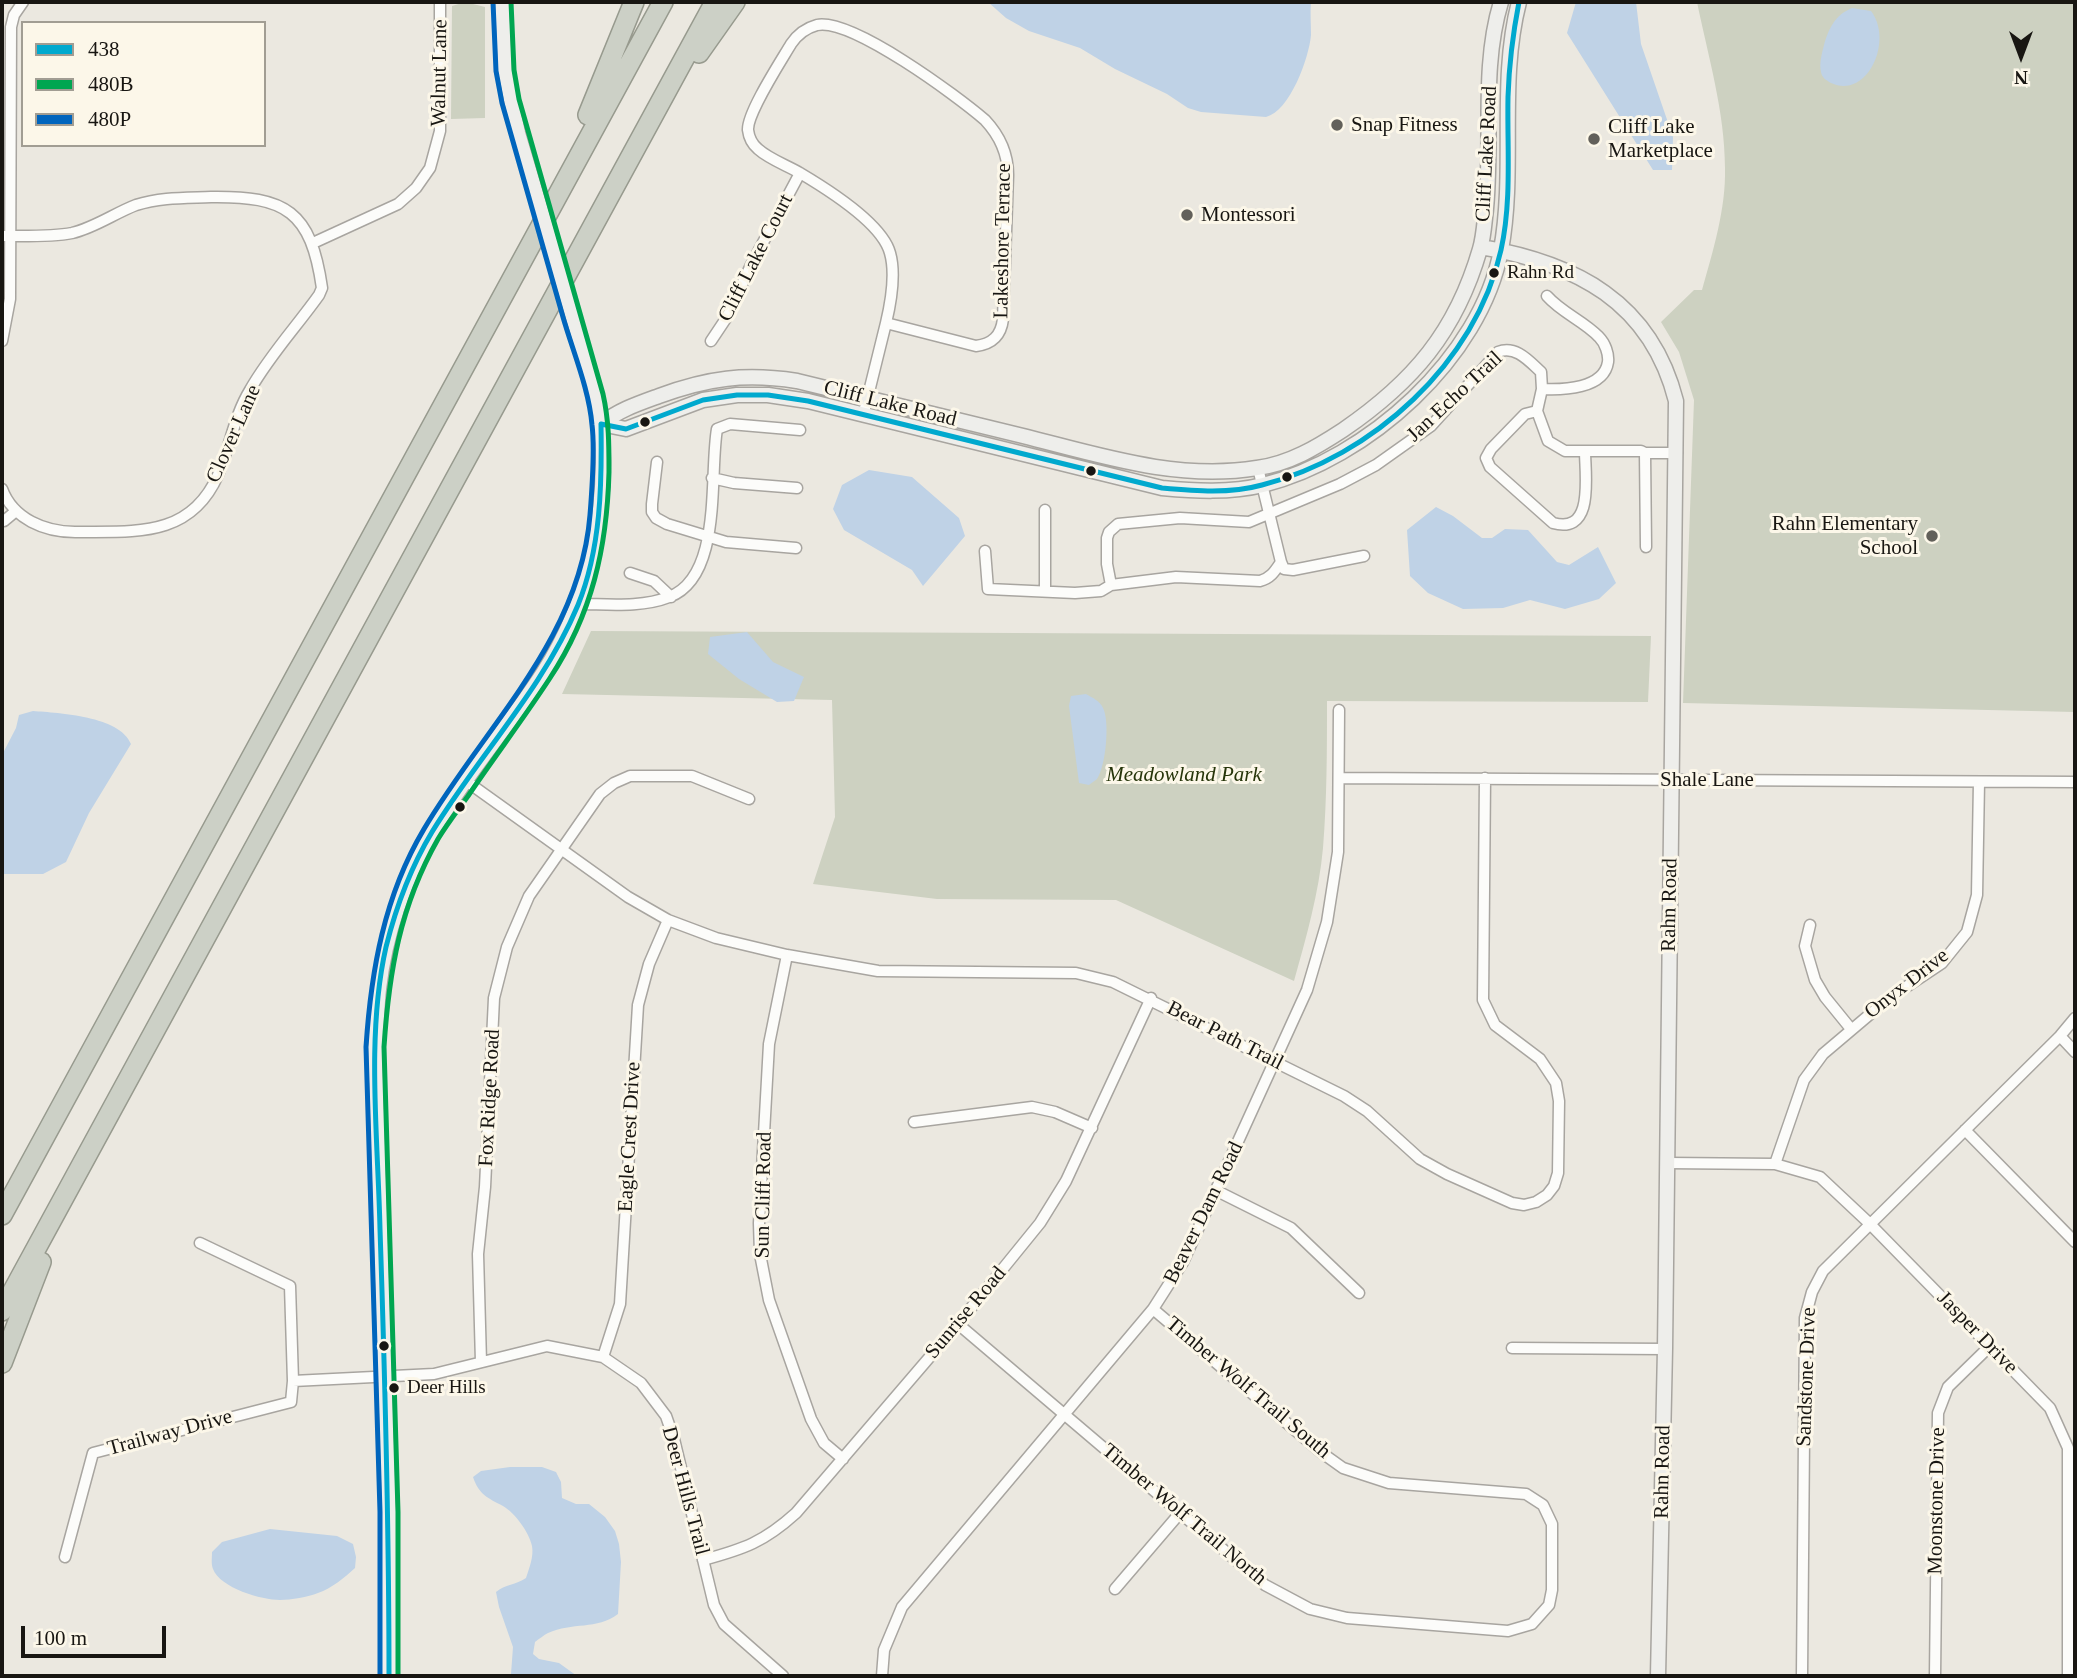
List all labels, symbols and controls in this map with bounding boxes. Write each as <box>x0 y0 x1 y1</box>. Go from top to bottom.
street label: Walnut Lane <box>426 19 454 127</box>
legend <box>21 21 266 147</box>
north arrow <box>1986 21 2056 91</box>
text: 438 <box>88 37 120 61</box>
text: N <box>2014 67 2028 88</box>
text: 480B <box>88 72 134 96</box>
street label: Cliff Lake Road <box>1471 85 1503 223</box>
text: 480P <box>88 107 131 131</box>
place label: Snap Fitness <box>1351 112 1458 138</box>
place label: Cliff Lake Marketplace <box>1608 114 1713 164</box>
marker: Snap Fitness <box>1329 117 1345 133</box>
marker: Cliff Lake Marketplace <box>1586 131 1602 147</box>
street label: Lakeshore Terrace <box>989 163 1017 319</box>
street label: Cliff Lake Court <box>713 190 799 326</box>
place label: Montessori <box>1201 202 1296 228</box>
marker: Montessori <box>1179 207 1195 223</box>
place label: Rahn Rd <box>1507 262 1574 284</box>
marker: Rahn Rd <box>1487 266 1501 280</box>
street label: Jan Echo Trail <box>1402 346 1508 448</box>
street label: Cliff Lake Road <box>821 375 959 433</box>
street label: Clover Lane <box>201 381 267 487</box>
unlabelled marker <box>638 415 652 429</box>
unlabelled marker <box>1084 464 1098 478</box>
unlabelled marker <box>1280 470 1294 484</box>
place label: Rahn Elementary School <box>1772 511 1918 561</box>
marker: Rahn Elementary School <box>1924 528 1940 544</box>
park label: Meadowland Park <box>1106 762 1262 788</box>
street label: Shale Lane <box>1660 767 1754 793</box>
unlabelled marker <box>453 800 467 814</box>
street label: Rahn Road <box>1657 858 1683 952</box>
street label: Onyx Drive <box>1860 943 1954 1025</box>
street label: Bear Path Trail <box>1162 996 1288 1076</box>
street label: Fox Ridge Road <box>474 1029 506 1167</box>
street label: Eagle Crest Drive <box>613 1061 647 1213</box>
street label: Sun Cliff Road <box>750 1131 778 1259</box>
street label: Beaver Dam Road <box>1159 1138 1249 1288</box>
street label: Sunrise Road <box>920 1262 1012 1364</box>
street label: Jasper Drive <box>1931 1286 2023 1380</box>
street label: Sandstone Drive <box>1792 1307 1822 1447</box>
street label: Timber Wolf Trail South <box>1160 1312 1336 1464</box>
unlabelled marker <box>377 1339 391 1353</box>
place label: Deer Hills <box>407 1377 486 1399</box>
marker: Deer Hills <box>387 1381 401 1395</box>
street label: Trailway Drive <box>105 1404 235 1462</box>
street label: Deer Hills Trail <box>656 1424 714 1558</box>
street label: Rahn Road <box>1650 1425 1676 1519</box>
street label: Moonstone Drive <box>1923 1427 1951 1575</box>
street label: Timber Wolf Trail North <box>1096 1439 1272 1591</box>
scale bar <box>24 1612 170 1656</box>
text: 100 m <box>34 1626 87 1650</box>

